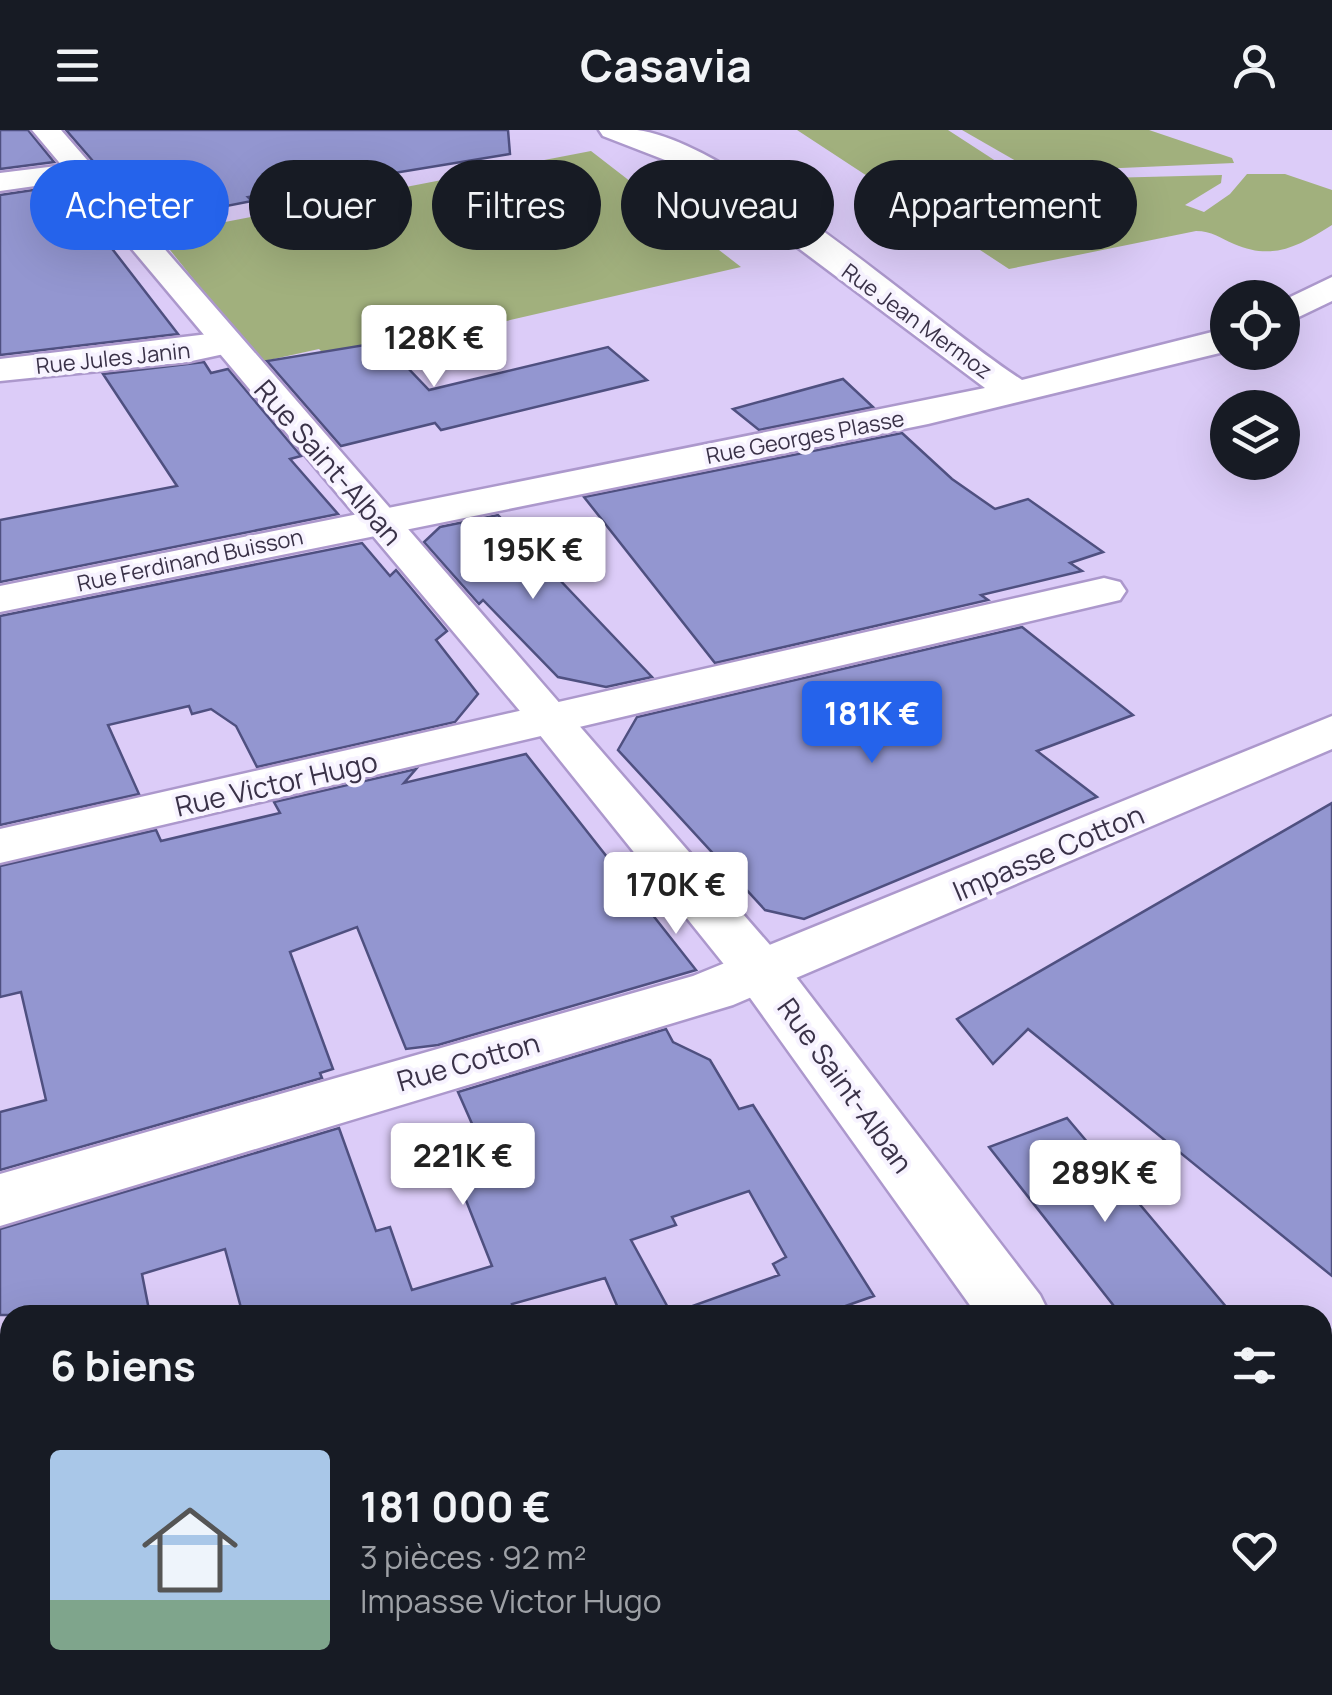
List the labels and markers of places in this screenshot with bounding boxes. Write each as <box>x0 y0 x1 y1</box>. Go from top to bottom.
pin: 128K € <box>353 305 515 390</box>
pin: 195K € <box>452 517 614 602</box>
pin: 181K € <box>791 681 953 766</box>
pin: 170K € <box>595 852 757 937</box>
pin: 221K € <box>382 1123 544 1208</box>
pin: 289K € <box>1024 1140 1186 1225</box>

